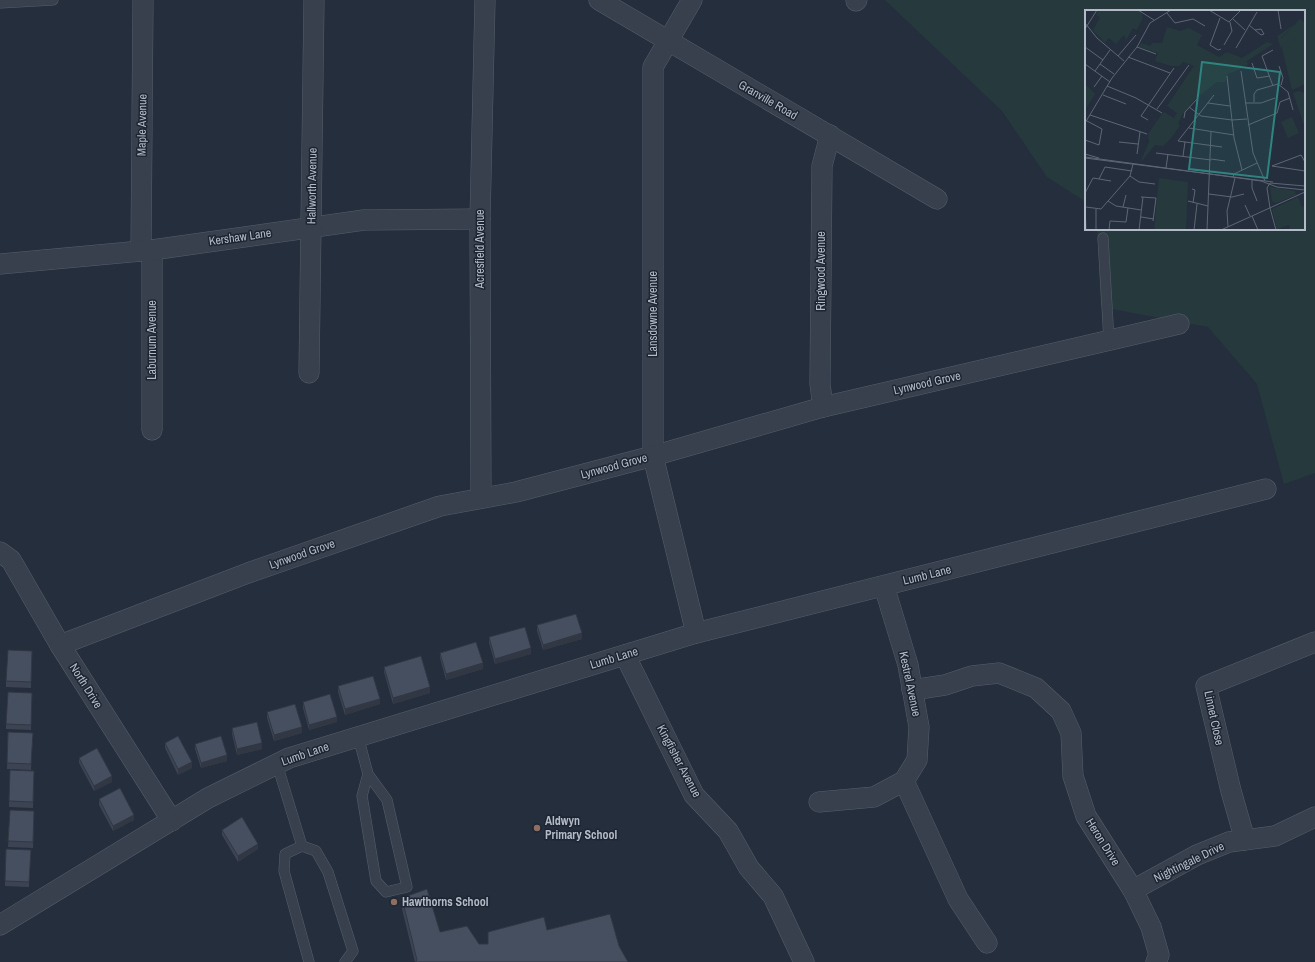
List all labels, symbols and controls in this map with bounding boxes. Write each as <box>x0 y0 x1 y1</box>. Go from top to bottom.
inset map <box>1085 10 1305 230</box>
street label: Granville Road <box>736 77 800 123</box>
street label: Maple Avenue <box>133 94 151 156</box>
street label: Hallworth Avenue <box>303 148 321 224</box>
street label: Acresfield Avenue <box>472 209 488 290</box>
street label: Kershaw Lane <box>208 225 272 249</box>
street label: Ringwood Avenue <box>813 231 829 311</box>
street label: Lansdowne Avenue <box>645 271 661 357</box>
street label: Laburnum Avenue <box>144 300 160 380</box>
street label: Lynwood Grove <box>892 367 962 399</box>
street label: Lynwood Grove <box>579 449 649 483</box>
street label: Lynwood Grove <box>267 535 337 573</box>
street label: Lumb Lane <box>901 561 953 589</box>
street label: Lumb Lane <box>588 643 640 673</box>
street label: Kestrel Avenue <box>895 650 925 718</box>
street label: North Drive <box>66 660 106 712</box>
street label: Linnet Close <box>1200 689 1228 747</box>
street label: Kingfisher Avenue <box>653 722 705 800</box>
street label: Lumb Lane <box>279 738 331 770</box>
place label: Aldwyn Primary School <box>545 813 617 843</box>
street label: Heron Drive <box>1082 815 1124 869</box>
marker: Aldwyn Primary School <box>532 823 542 833</box>
street label: Nightingale Drive <box>1151 838 1227 886</box>
place label: Hawthorns School <box>402 894 489 910</box>
marker: Hawthorns School <box>389 897 399 907</box>

